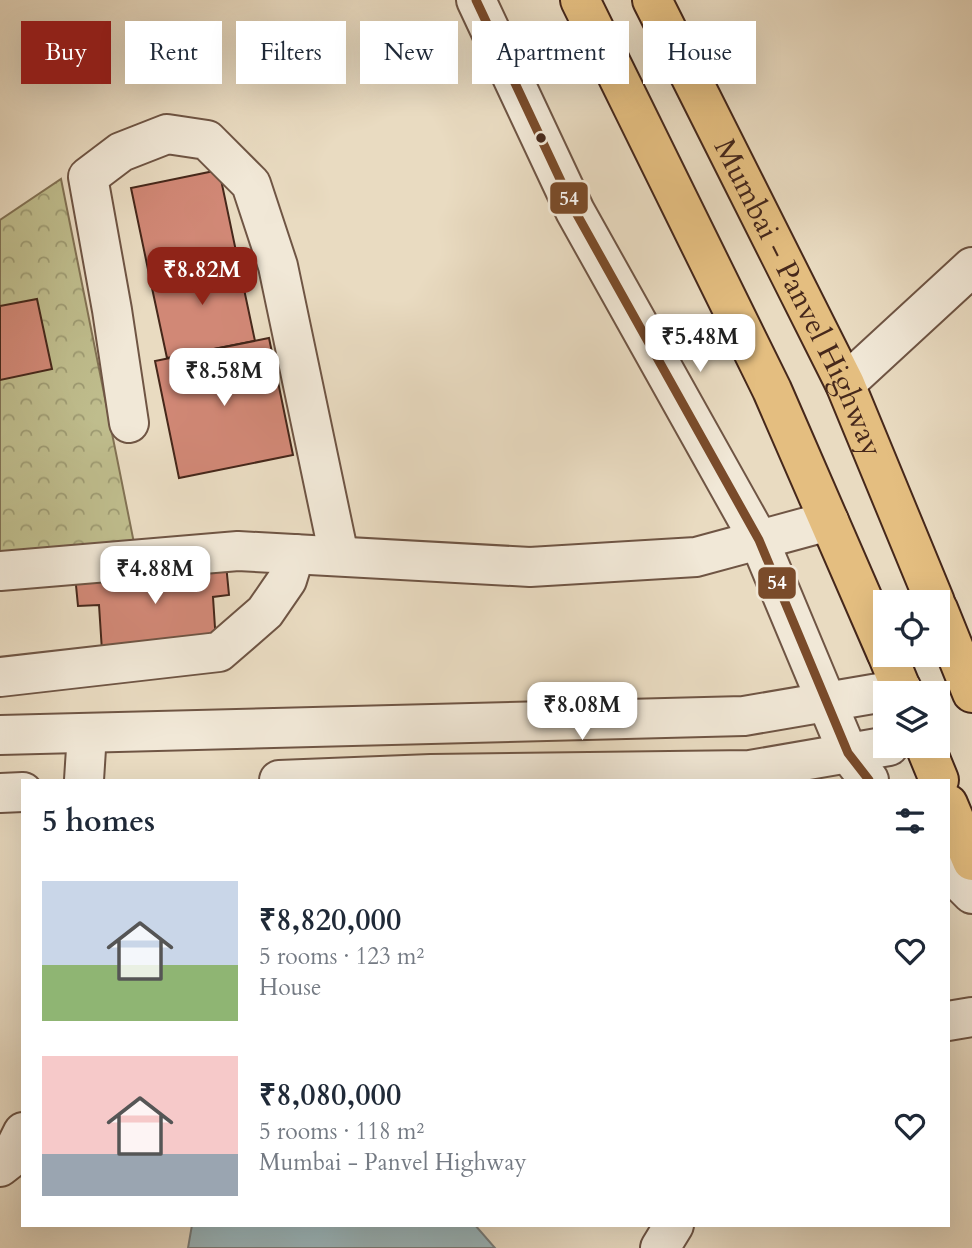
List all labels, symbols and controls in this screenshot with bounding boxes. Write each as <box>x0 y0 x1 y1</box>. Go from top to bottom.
chip: Buy <box>21 21 111 84</box>
chip: Rent <box>125 21 222 84</box>
chip: Filters <box>236 21 346 84</box>
chip: New <box>360 21 458 84</box>
chip: Apartment <box>472 21 629 84</box>
chip: House <box>643 21 756 84</box>
unlabelled marker <box>534 131 548 145</box>
street label: Mumbai - Panvel Highway <box>704 132 893 463</box>
line badge: 54 <box>549 181 589 215</box>
text: 54 <box>559 186 579 212</box>
pin: ₹8.82M <box>145 247 259 307</box>
text: ₹8.82M <box>163 254 241 285</box>
pin: ₹5.48M <box>643 314 757 374</box>
text: ₹5.48M <box>661 321 739 352</box>
pin: ₹8.58M <box>167 348 281 408</box>
text: ₹8.58M <box>185 355 263 386</box>
pin: ₹4.88M <box>98 546 212 606</box>
text: ₹4.88M <box>116 553 194 584</box>
line badge: 54 <box>757 566 797 600</box>
text: 54 <box>767 570 787 596</box>
map controls <box>873 590 950 758</box>
button: locate <box>873 590 950 667</box>
button: layers <box>873 681 950 758</box>
pin: ₹8.08M <box>525 682 639 742</box>
text: ₹8.08M <box>543 689 621 720</box>
text: 5 homes <box>42 801 155 842</box>
icon: filters <box>891 802 929 840</box>
text: ₹8,820,000 <box>259 900 401 941</box>
icon: home <box>98 909 182 993</box>
icon: heart <box>891 932 929 970</box>
text: 5 rooms · 123 m² <box>259 941 424 972</box>
text: House <box>259 972 321 1003</box>
text: ₹8,080,000 <box>259 1075 401 1116</box>
icon: home <box>98 1084 182 1168</box>
icon: heart <box>891 1107 929 1145</box>
text: 5 rooms · 118 m² <box>259 1116 424 1147</box>
text: Mumbai - Panvel Highway <box>259 1147 527 1178</box>

